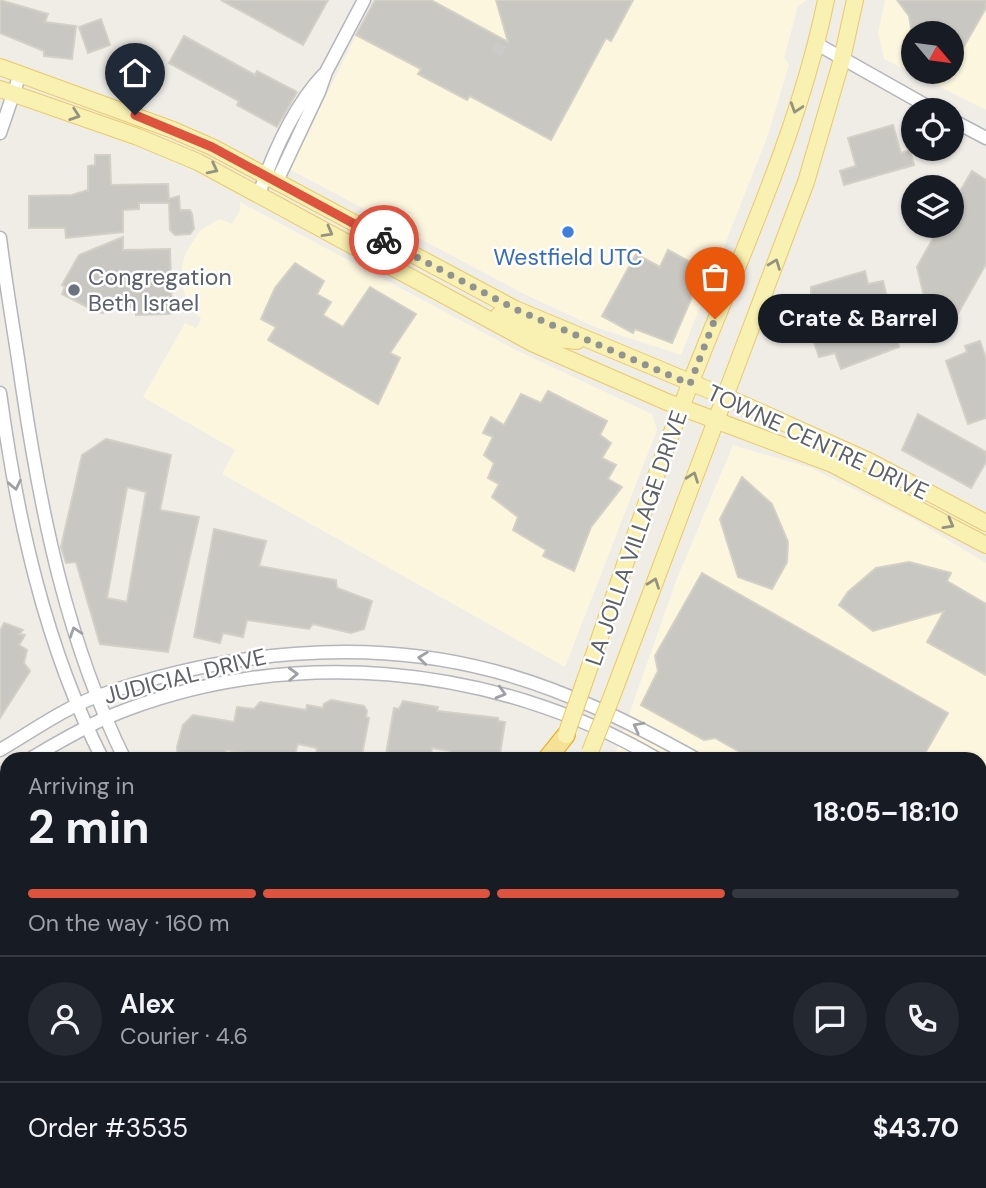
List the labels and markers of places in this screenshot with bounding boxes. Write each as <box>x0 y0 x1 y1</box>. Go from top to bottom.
pin <box>105 43 165 115</box>
marker: Westfield UTC <box>560 224 576 240</box>
place label: Westfield UTC <box>493 242 643 272</box>
pin <box>685 247 745 319</box>
place label: Congregation Beth Israel <box>88 262 232 318</box>
marker: Congregation Beth Israel <box>66 282 82 298</box>
callout: Crate & Barrel <box>757 294 956 344</box>

